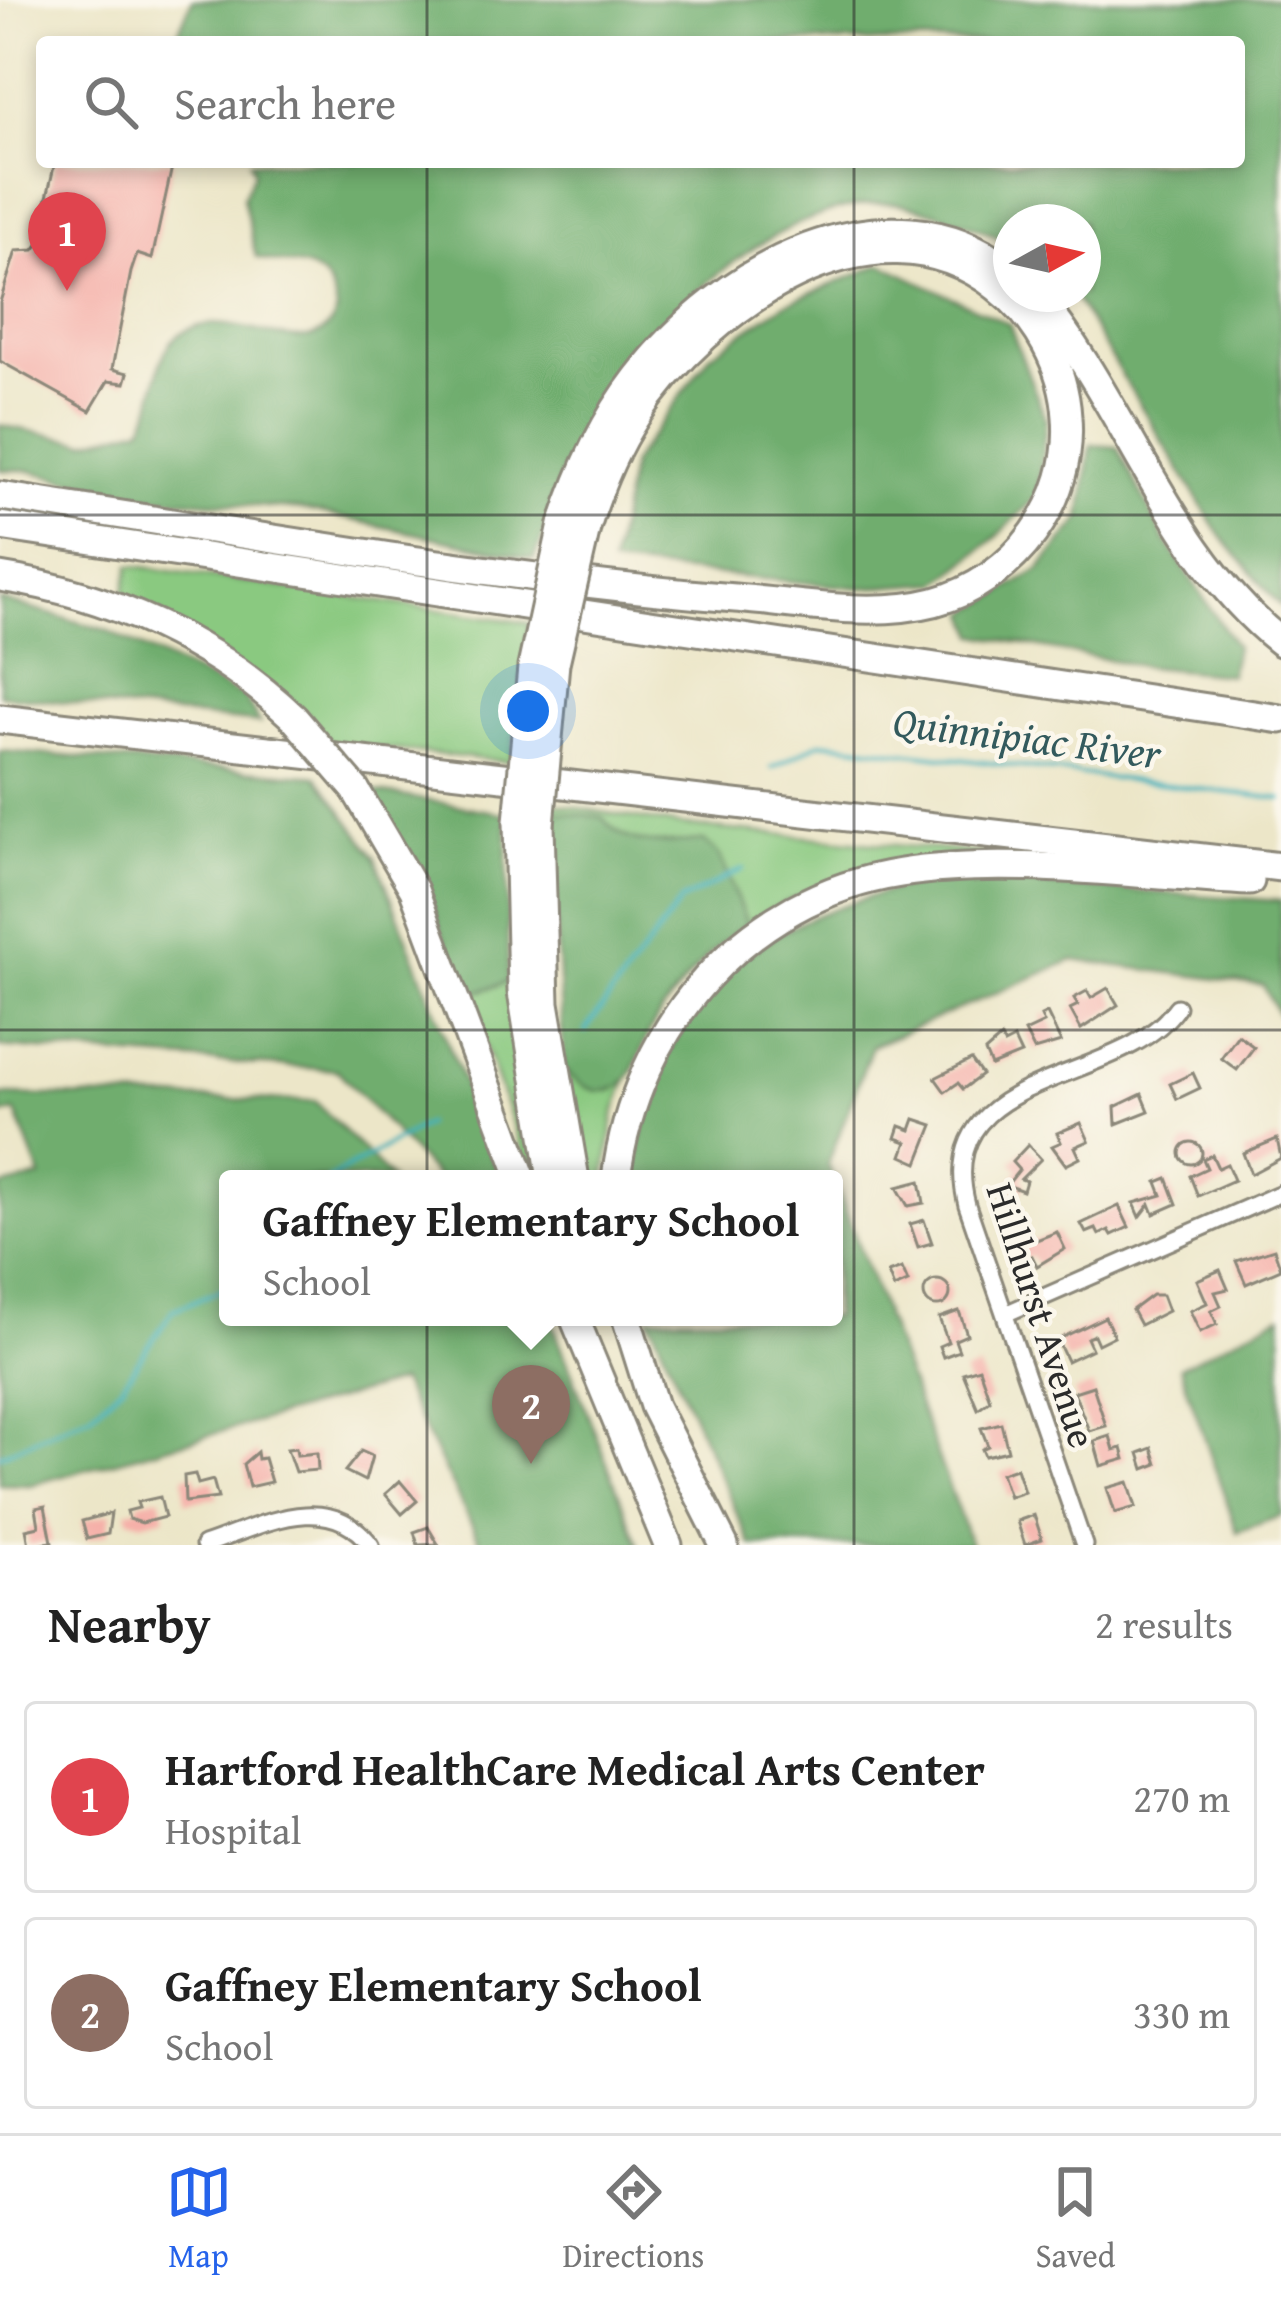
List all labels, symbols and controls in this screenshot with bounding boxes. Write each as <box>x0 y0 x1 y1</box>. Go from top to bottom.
search box <box>36 36 1245 168</box>
icon: search <box>78 69 144 135</box>
text: Search here <box>174 70 396 135</box>
pin: 1 <box>28 192 106 291</box>
north arrow <box>993 204 1101 312</box>
your location <box>498 681 558 741</box>
water label: Quinnipiac River <box>890 690 1166 783</box>
popup <box>219 1170 843 1326</box>
street label: Hillhurst Avenue <box>973 1175 1112 1455</box>
text: Gaffney Elementary School <box>263 1187 799 1252</box>
text: School <box>263 1252 371 1309</box>
pin: 2 <box>492 1365 570 1464</box>
text: Nearby <box>48 1586 211 1661</box>
text: 2 results <box>1095 1595 1233 1652</box>
text: Hartford HealthCare Medical Arts Center <box>165 1736 985 1801</box>
text: 1 <box>80 1769 100 1826</box>
text: 270 m <box>1133 1769 1230 1826</box>
text: Hospital <box>165 1801 301 1858</box>
text: Gaffney Elementary School <box>165 1952 702 2017</box>
text: 2 <box>80 1985 100 2042</box>
text: 330 m <box>1133 1985 1230 2042</box>
text: School <box>165 2017 273 2074</box>
tab: Map <box>166 2159 232 2279</box>
tab: Directions <box>563 2159 704 2279</box>
tab: Saved <box>1036 2159 1115 2279</box>

